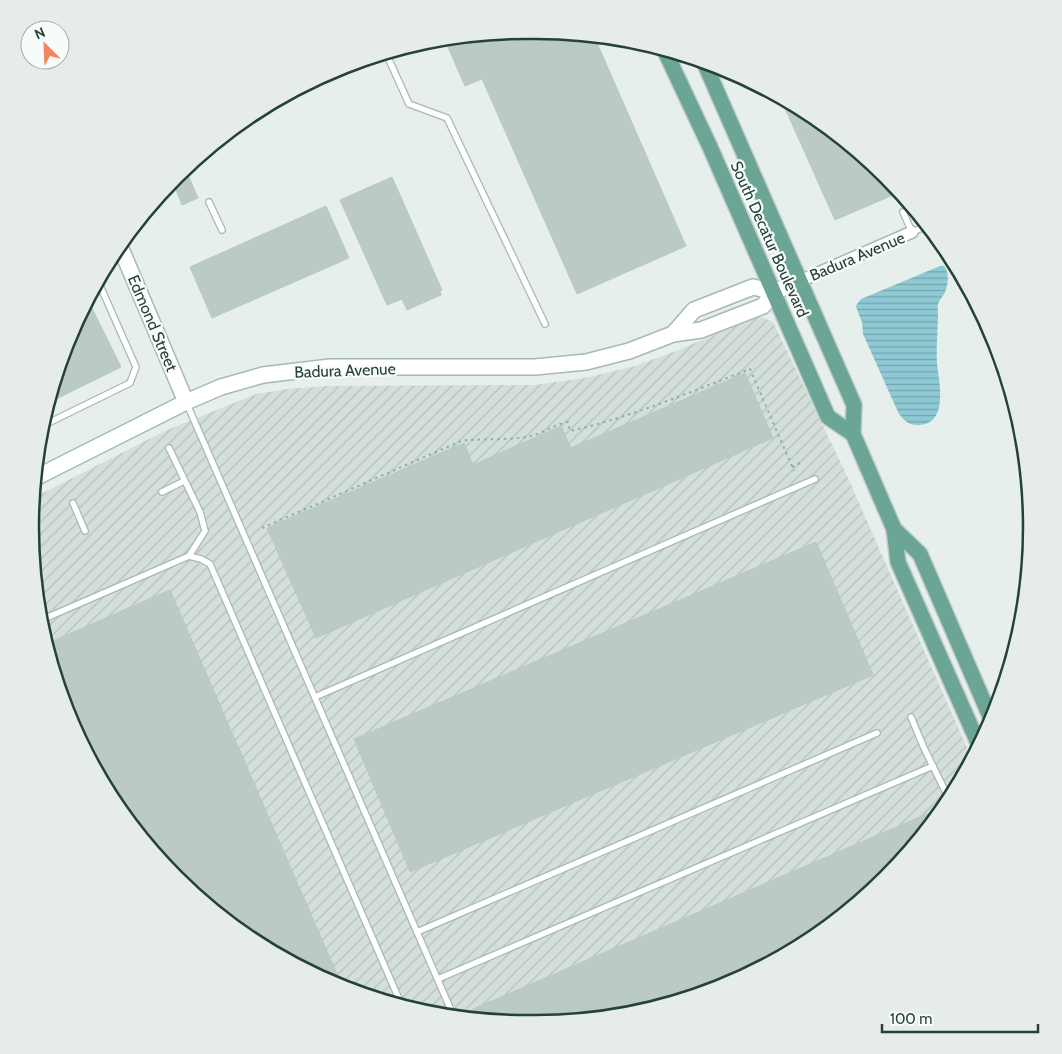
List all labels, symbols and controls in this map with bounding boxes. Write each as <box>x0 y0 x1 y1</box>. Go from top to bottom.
north arrow <box>20 20 70 70</box>
text: N <box>32 23 48 43</box>
street label: South Decatur Boulevard <box>727 158 813 320</box>
street label: Badura Avenue <box>807 228 908 285</box>
street label: Edmond Street <box>124 272 182 375</box>
street label: Badura Avenue <box>294 359 396 382</box>
scale bar <box>882 1002 1038 1034</box>
text: 100 m <box>890 1010 932 1028</box>

